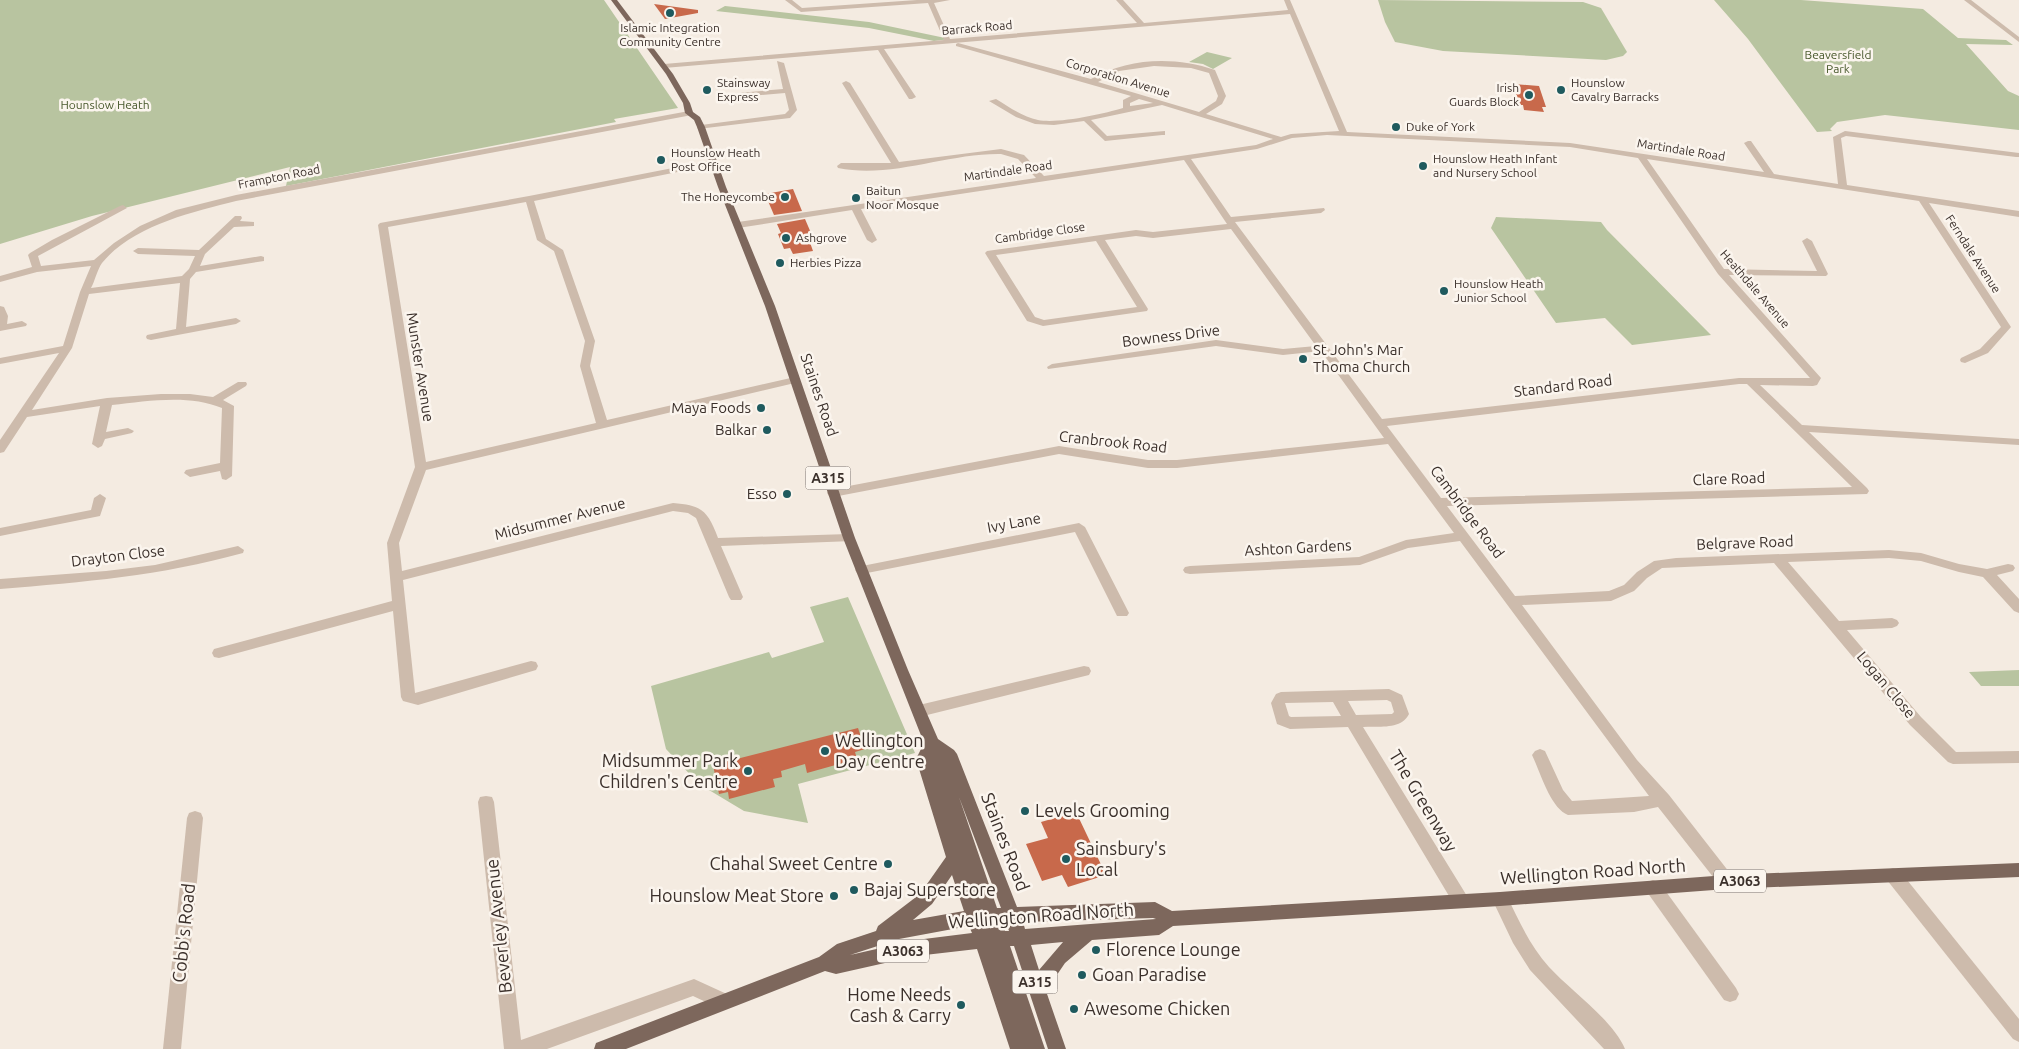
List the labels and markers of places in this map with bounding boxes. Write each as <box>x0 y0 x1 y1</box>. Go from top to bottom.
marker: Islamic Integration Community Centre <box>664 7 676 19</box>
place label: Islamic Integration Community Centre <box>619 21 721 48</box>
place label: Stainsway Express <box>717 76 771 103</box>
place label: Hounslow Cavalry Barracks <box>1571 76 1659 103</box>
place label: Irish Guards Block <box>1449 81 1519 108</box>
marker: Stainsway Express <box>701 84 713 96</box>
marker: Hounslow Cavalry Barracks <box>1555 84 1567 96</box>
marker: Irish Guards Block <box>1523 89 1535 101</box>
place label: Duke of York <box>1406 120 1475 133</box>
marker: Duke of York <box>1390 121 1402 133</box>
place label: Hounslow Heath Post Office <box>671 146 760 173</box>
place label: Hounslow Heath Infant and Nursery School <box>1433 152 1557 179</box>
marker: Hounslow Heath Post Office <box>655 154 667 166</box>
marker: Hounslow Heath Infant and Nursery School <box>1417 160 1429 172</box>
place label: Baitun Noor Mosque <box>866 184 939 211</box>
place label: The Honeycombe <box>681 190 775 203</box>
marker: The Honeycombe <box>779 191 791 203</box>
marker: Baitun Noor Mosque <box>850 192 862 204</box>
place label: Ashgrove <box>796 231 847 244</box>
marker: Ashgrove <box>780 232 792 244</box>
place label: Herbies Pizza <box>790 256 861 269</box>
marker: Herbies Pizza <box>774 257 786 269</box>
place label: Hounslow Heath Junior School <box>1454 277 1543 304</box>
marker: Hounslow Heath Junior School <box>1438 285 1450 297</box>
place label: St John's Mar Thoma Church <box>1313 341 1410 375</box>
marker: St John's Mar Thoma Church <box>1297 353 1309 365</box>
place label: Maya Foods <box>671 399 751 416</box>
marker: Maya Foods <box>755 402 767 414</box>
place label: Balkar <box>715 421 757 438</box>
marker: Balkar <box>761 424 773 436</box>
place label: Esso <box>747 485 777 502</box>
marker: Esso <box>781 488 793 500</box>
place label: Wellington Day Centre <box>835 730 925 771</box>
marker: Wellington Day Centre <box>819 745 831 757</box>
place label: Midsummer Park Children's Centre <box>599 750 738 791</box>
marker: Midsummer Park Children's Centre <box>742 765 754 777</box>
place label: Levels Grooming <box>1035 800 1170 820</box>
marker: Levels Grooming <box>1019 805 1031 817</box>
place label: Sainsbury's Local <box>1076 838 1166 879</box>
place label: Chahal Sweet Centre <box>710 853 878 873</box>
marker: Sainsbury's Local <box>1060 853 1072 865</box>
marker: Chahal Sweet Centre <box>882 858 894 870</box>
place label: Bajaj Superstore <box>864 879 996 899</box>
marker: Bajaj Superstore <box>848 884 860 896</box>
place label: Hounslow Meat Store <box>649 885 824 905</box>
marker: Hounslow Meat Store <box>828 890 840 902</box>
place label: Florence Lounge <box>1106 939 1241 959</box>
marker: Florence Lounge <box>1090 944 1102 956</box>
place label: Goan Paradise <box>1092 964 1207 984</box>
marker: Goan Paradise <box>1076 969 1088 981</box>
place label: Home Needs Cash & Carry <box>847 984 951 1025</box>
place label: Awesome Chicken <box>1084 998 1230 1018</box>
marker: Home Needs Cash & Carry <box>955 999 967 1011</box>
marker: Awesome Chicken <box>1068 1003 1080 1015</box>

